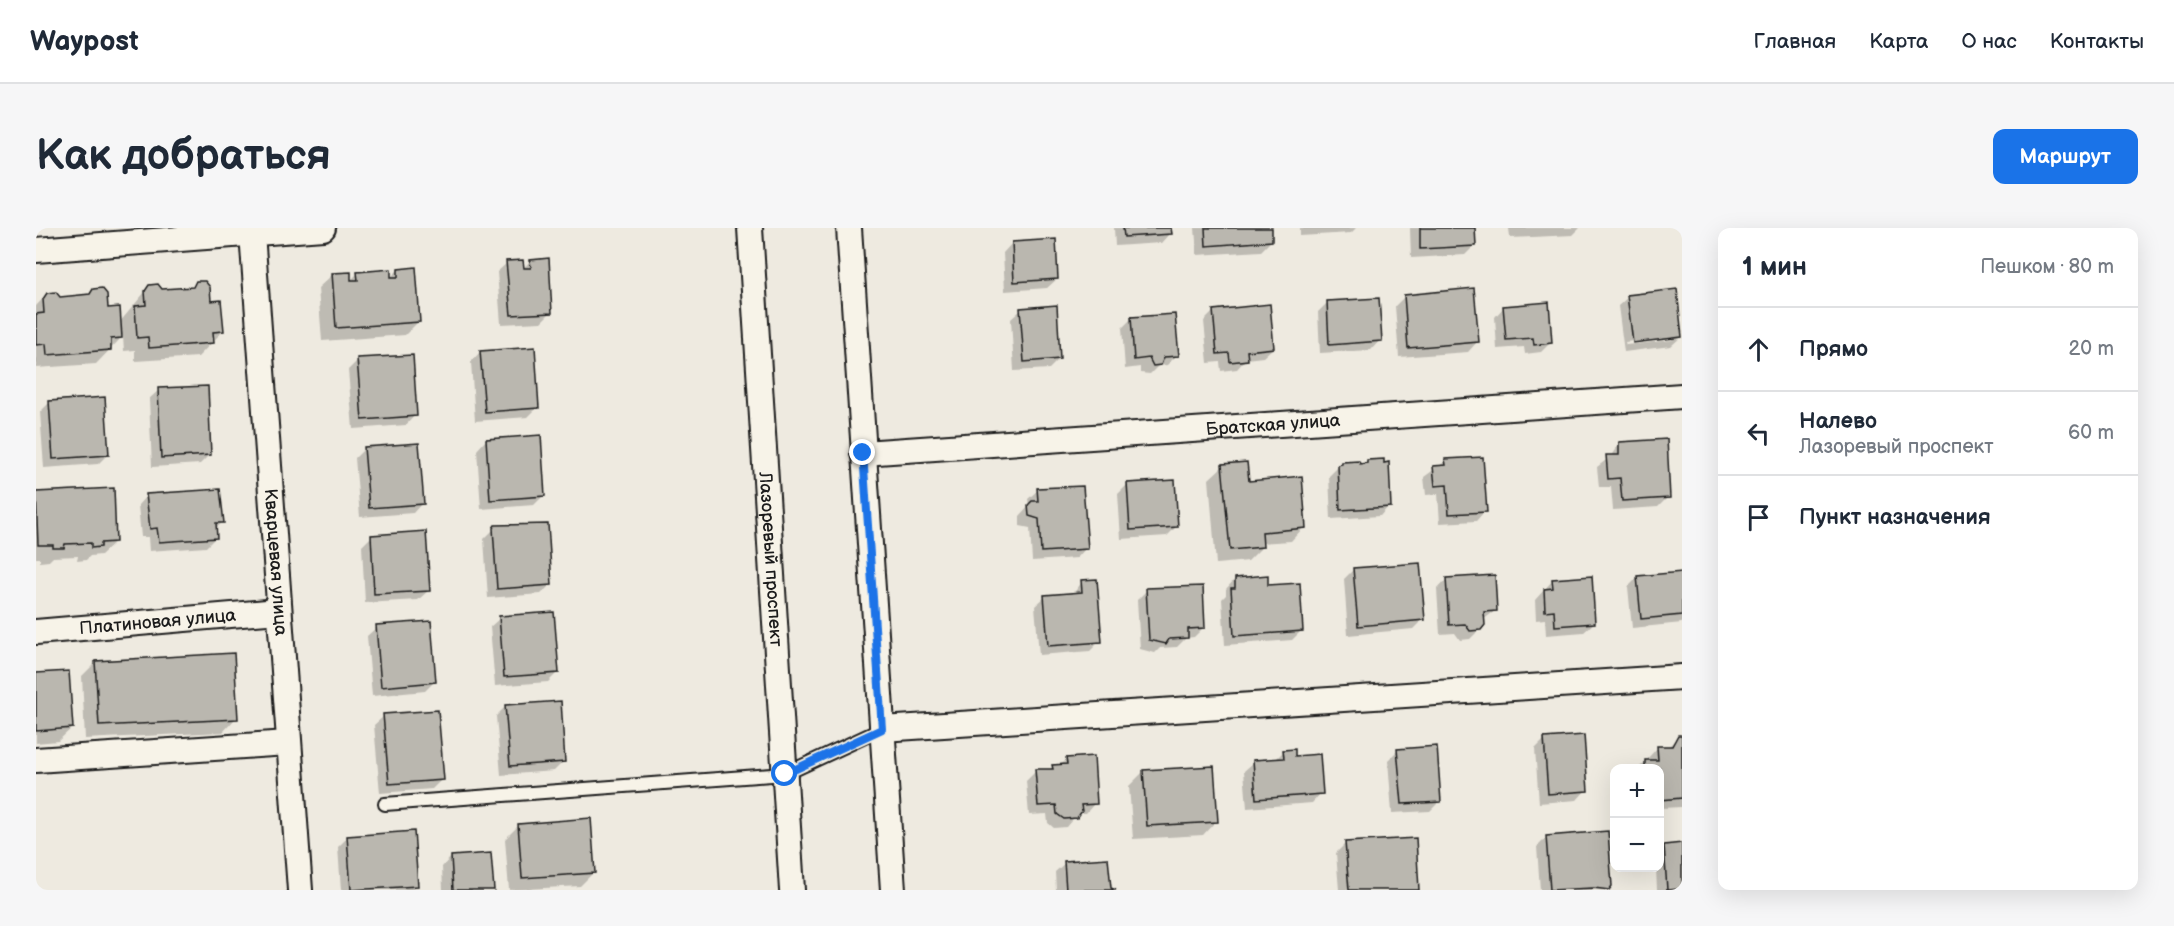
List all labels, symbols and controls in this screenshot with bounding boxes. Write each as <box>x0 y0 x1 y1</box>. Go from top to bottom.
text: Waypost <box>30 25 139 58</box>
text: Главная <box>1753 29 1836 54</box>
text: Карта <box>1869 29 1928 54</box>
text: О нас <box>1961 29 2017 54</box>
text: Контакты <box>2050 29 2144 54</box>
button: Маршрут <box>1993 129 2138 184</box>
text: Как добраться <box>36 131 331 182</box>
text: 1 мин <box>1742 252 1807 283</box>
text: Пешком · 80 m <box>1980 255 2114 279</box>
icon: ahead <box>1742 333 1775 366</box>
text: Прямо <box>1799 336 1868 363</box>
text: 20 m <box>2069 337 2114 361</box>
text: Налево <box>1799 408 1877 435</box>
street label: Братская улица <box>1205 409 1341 440</box>
icon: left <box>1742 417 1775 450</box>
text: 60 m <box>2068 421 2114 445</box>
text: Лазоревый проспект <box>1799 435 1993 459</box>
route end <box>849 439 875 465</box>
street label: Лазоревый проспект <box>755 470 787 648</box>
street label: Кварцевая улица <box>260 488 292 637</box>
icon: arrive <box>1742 501 1775 534</box>
text: Пункт назначения <box>1799 504 1991 531</box>
street label: Платиновая улица <box>78 604 237 639</box>
route start <box>771 760 797 786</box>
map controls <box>1610 764 1664 872</box>
button: + <box>1610 764 1664 818</box>
button: − <box>1610 818 1664 872</box>

